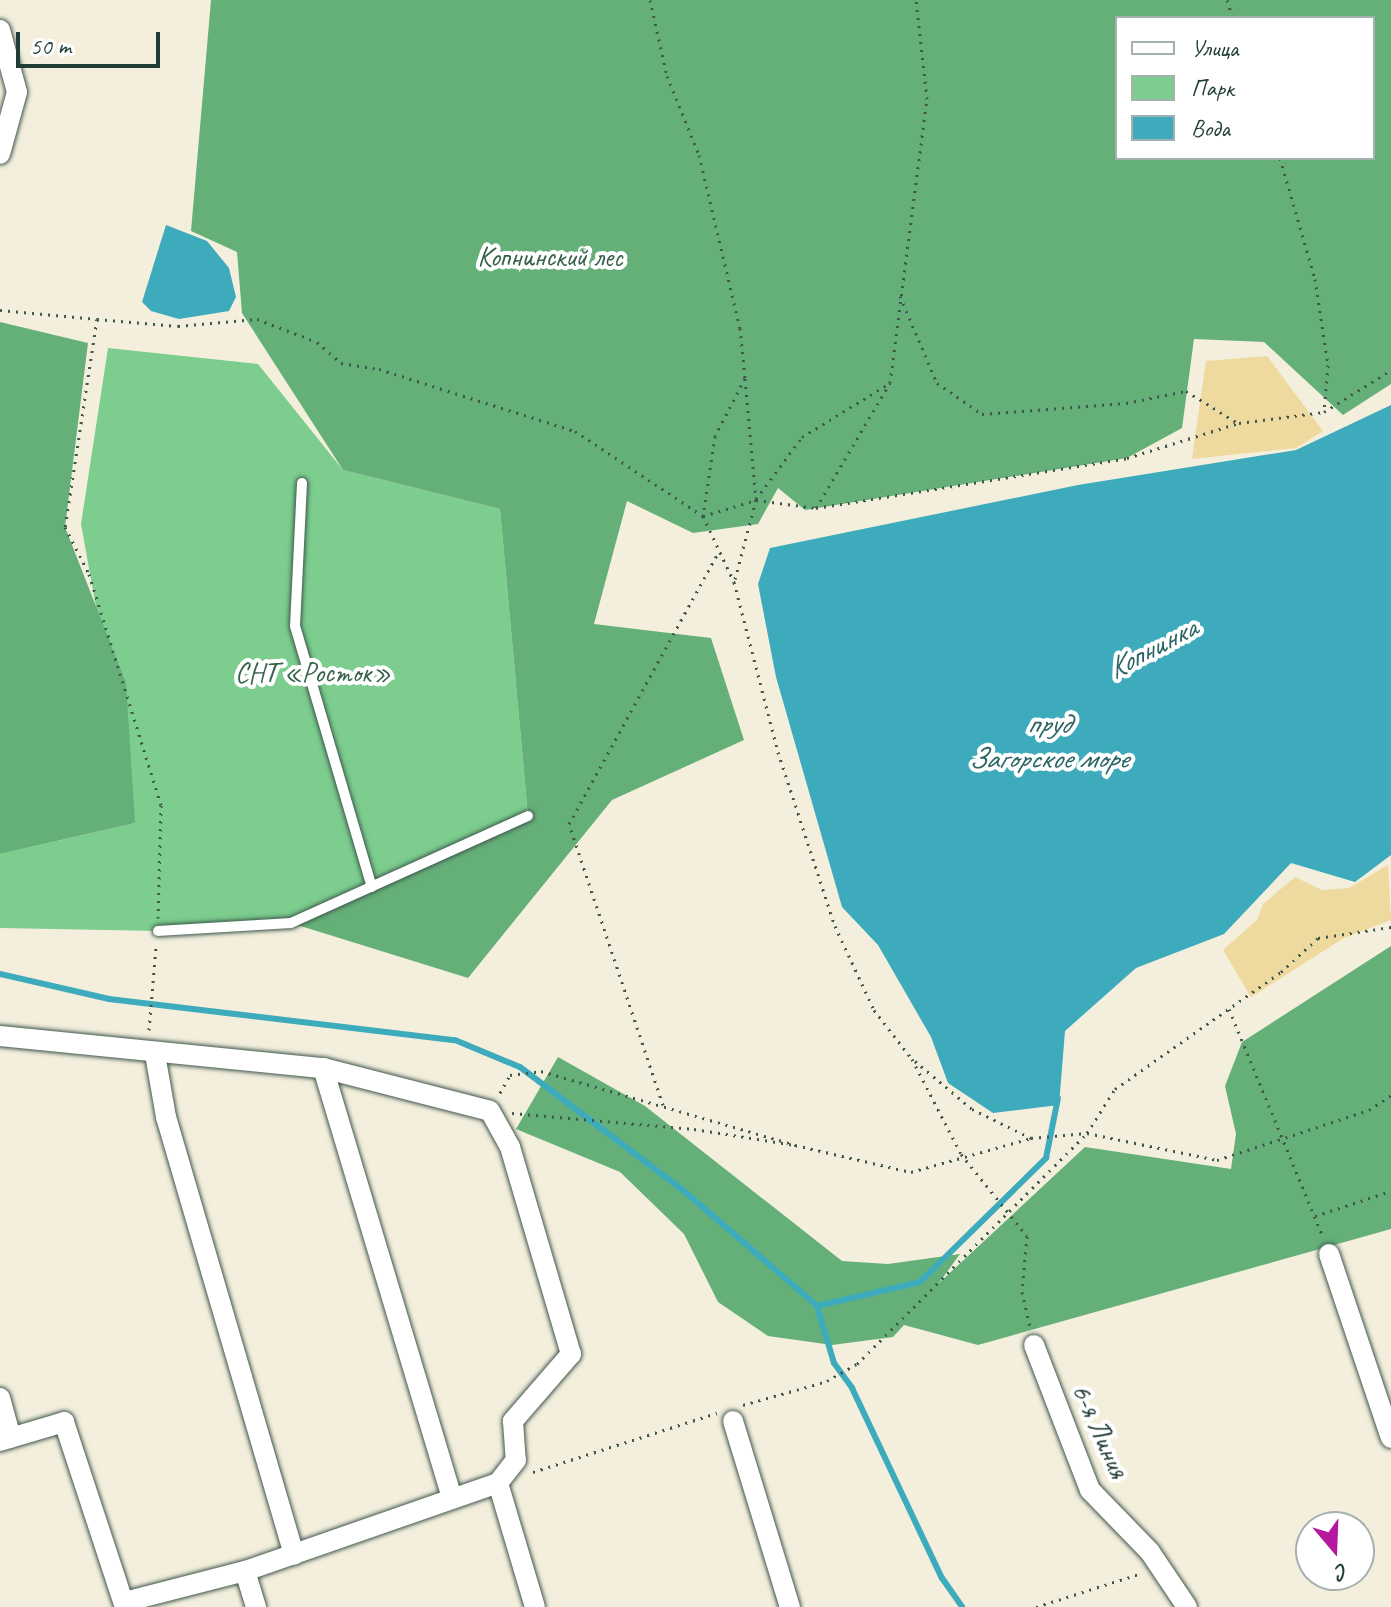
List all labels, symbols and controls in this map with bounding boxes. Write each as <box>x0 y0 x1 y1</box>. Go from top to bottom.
scale bar <box>20 16 164 66</box>
legend <box>1115 16 1375 160</box>
text: 50 m <box>30 31 71 61</box>
text: Улица <box>1191 33 1239 63</box>
text: Парк <box>1191 73 1234 103</box>
text: Вода <box>1191 113 1230 143</box>
park label: Копнинский лес <box>477 240 623 274</box>
water label: Копнинка <box>1101 610 1203 686</box>
park label: СНТ «Росток» <box>235 656 391 690</box>
water label: пруд Загорское море <box>970 705 1126 776</box>
street label: 6-я Линия <box>1064 1379 1136 1483</box>
north arrow <box>1295 1511 1375 1591</box>
text: С <box>1332 1557 1352 1587</box>

